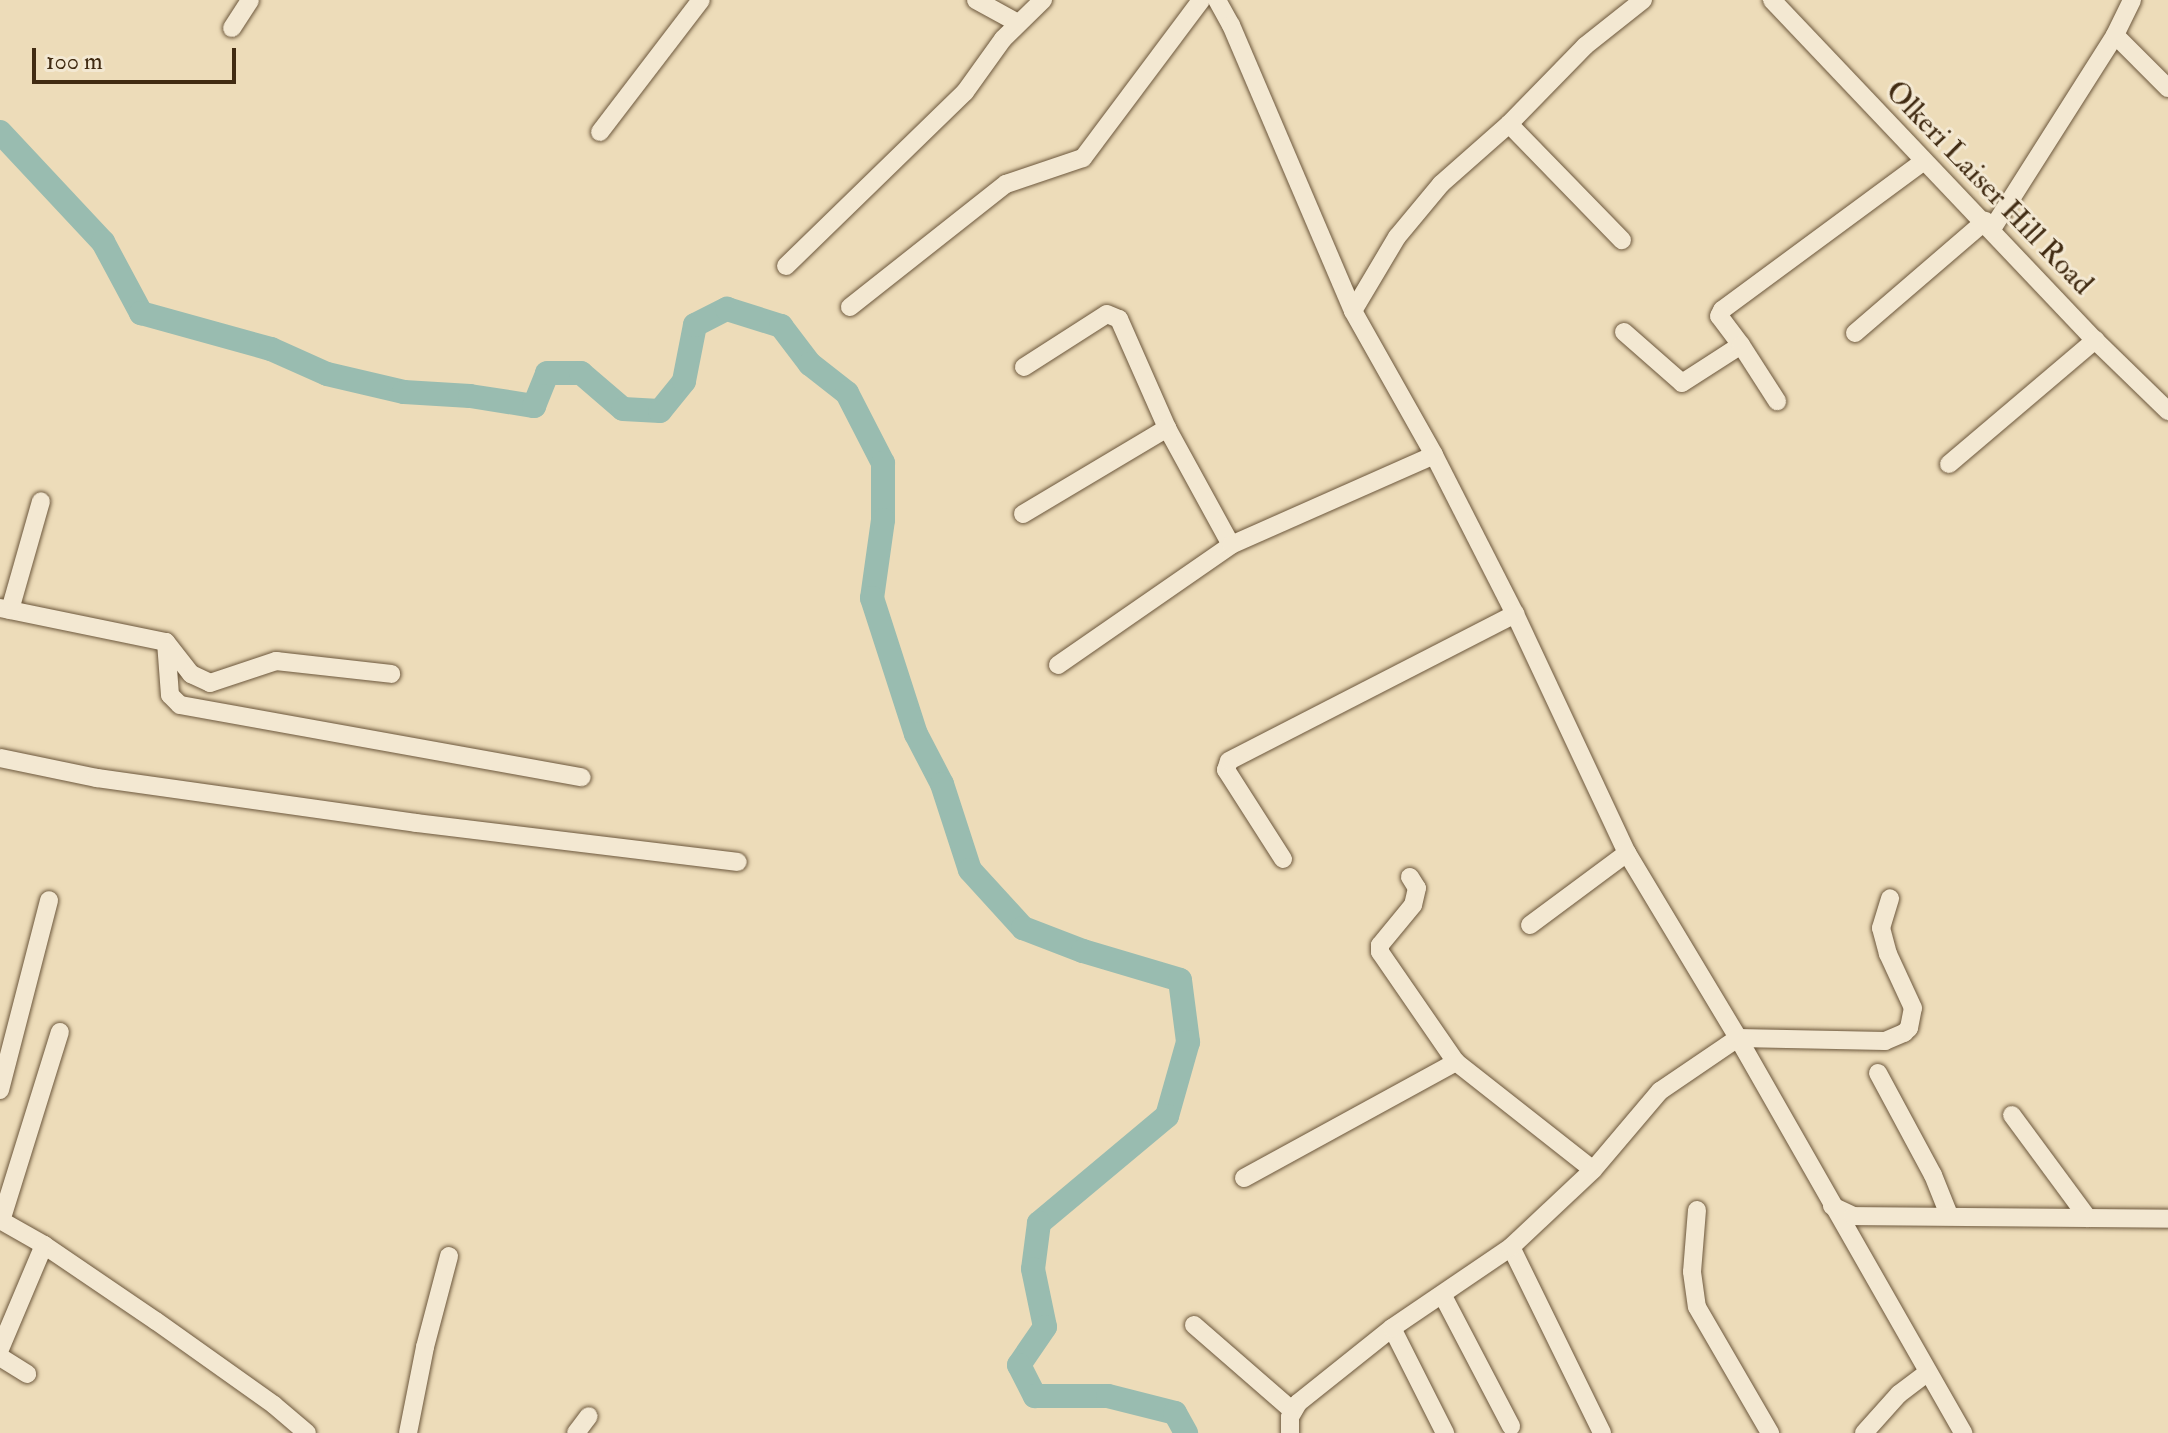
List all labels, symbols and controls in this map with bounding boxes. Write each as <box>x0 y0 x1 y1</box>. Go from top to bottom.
scale bar <box>36 32 240 82</box>
text: 100 m <box>46 46 103 77</box>
street label: Olkeri Laiser Hill Road <box>1878 74 2100 302</box>

